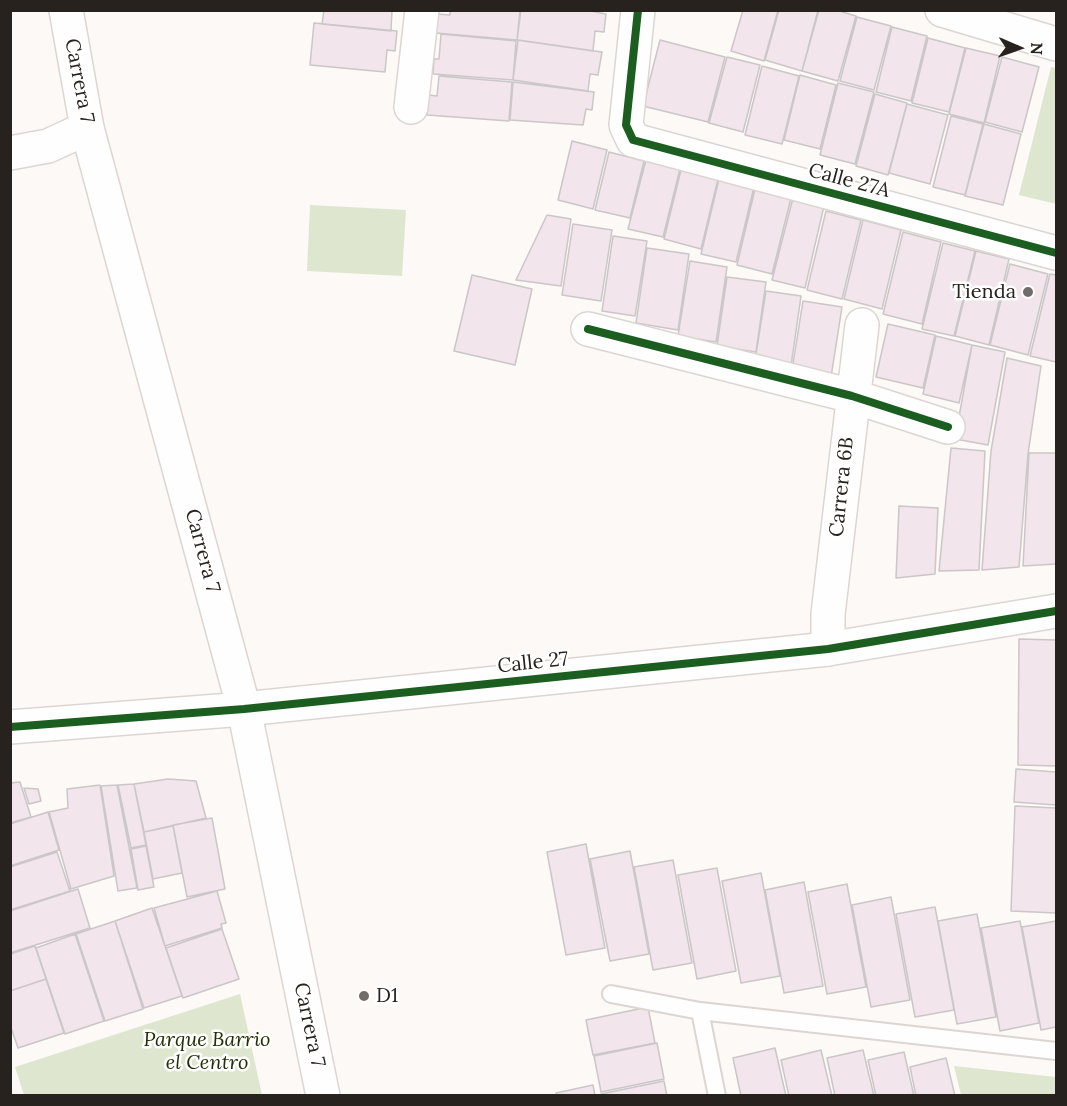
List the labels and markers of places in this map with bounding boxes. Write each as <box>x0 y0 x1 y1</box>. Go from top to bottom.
place label: Tienda <box>952 280 1016 304</box>
marker: Tienda <box>1021 285 1035 299</box>
place label: D1 <box>376 984 398 1008</box>
marker: D1 <box>357 989 371 1003</box>

